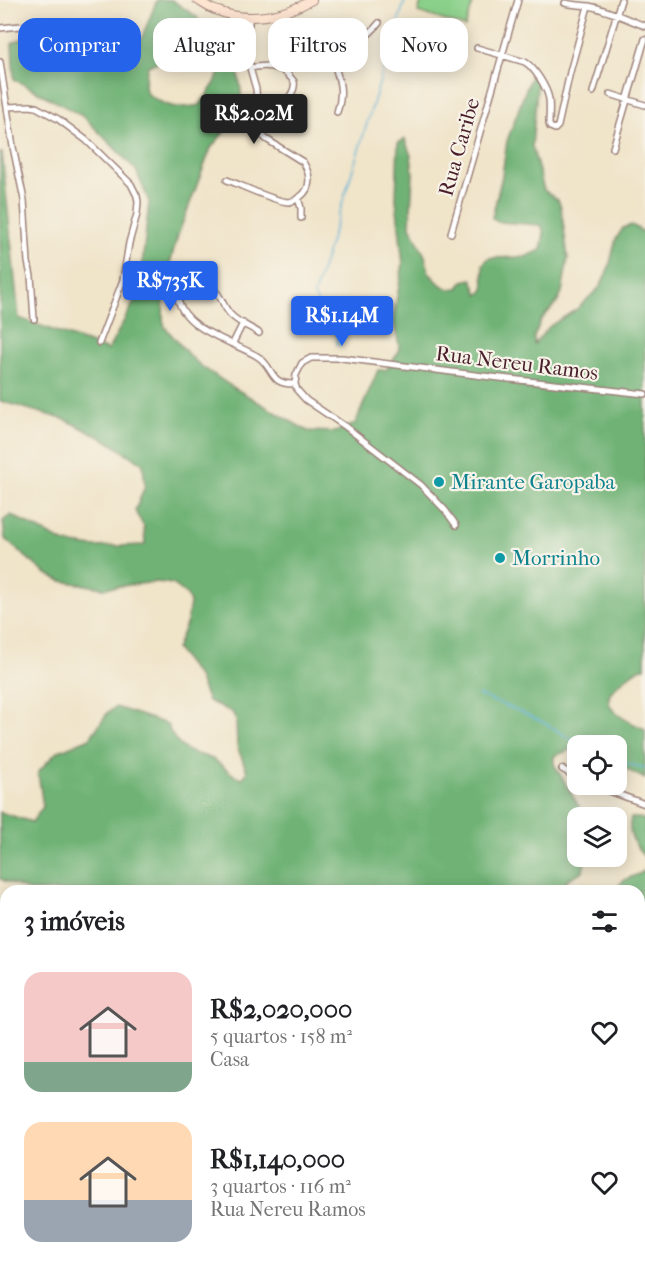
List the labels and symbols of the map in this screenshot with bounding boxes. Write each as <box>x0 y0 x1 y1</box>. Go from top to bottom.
pin: R$2.02M <box>199 94 309 145</box>
street label: Rua Caribe <box>434 95 484 199</box>
pin: R$735K <box>121 261 219 312</box>
pin: R$1.14M <box>287 296 397 347</box>
street label: Rua Nereu Ramos <box>434 341 600 385</box>
place label: Mirante Garopaba <box>451 470 616 494</box>
marker: Mirante Garopaba <box>432 475 446 489</box>
place label: Morrinho <box>512 546 600 570</box>
marker: Morrinho <box>493 551 507 565</box>

